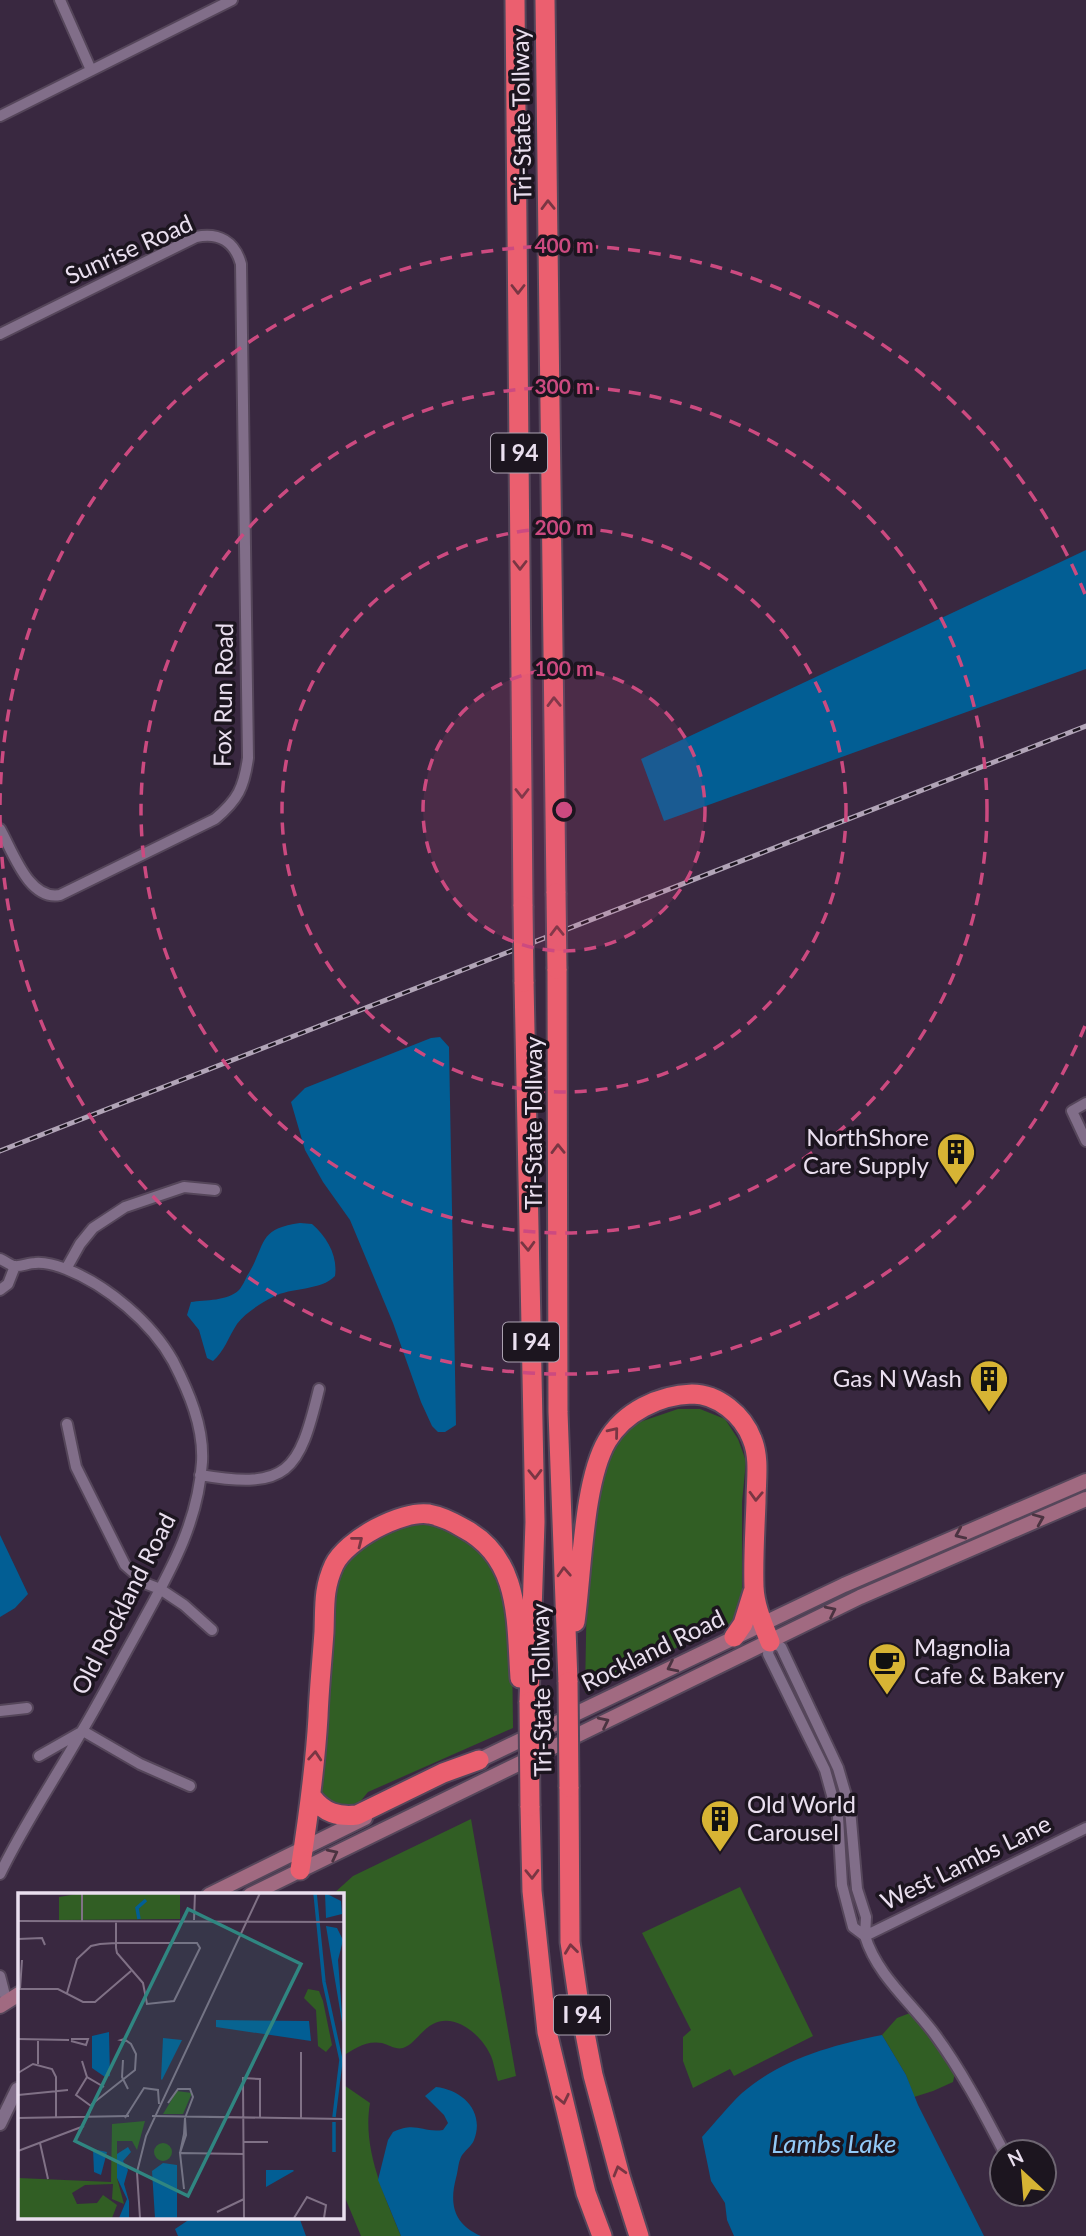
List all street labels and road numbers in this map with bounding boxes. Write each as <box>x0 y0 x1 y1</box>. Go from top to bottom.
street label: Tri-State Tollway <box>504 27 537 202</box>
street label: Sunrise Road <box>60 208 197 290</box>
road number: I 94 <box>491 433 547 472</box>
street label: Fox Run Road <box>207 623 238 767</box>
street label: Tri-State Tollway <box>518 1036 547 1210</box>
road number: I 94 <box>503 1322 559 1362</box>
street label: Old Rockland Road <box>64 1508 181 1699</box>
street label: Tri-State Tollway <box>524 1602 557 1777</box>
street label: Rockland Road <box>576 1603 729 1697</box>
street label: West Lambs Lane <box>876 1808 1055 1915</box>
road number: I 94 <box>554 1996 610 2034</box>

